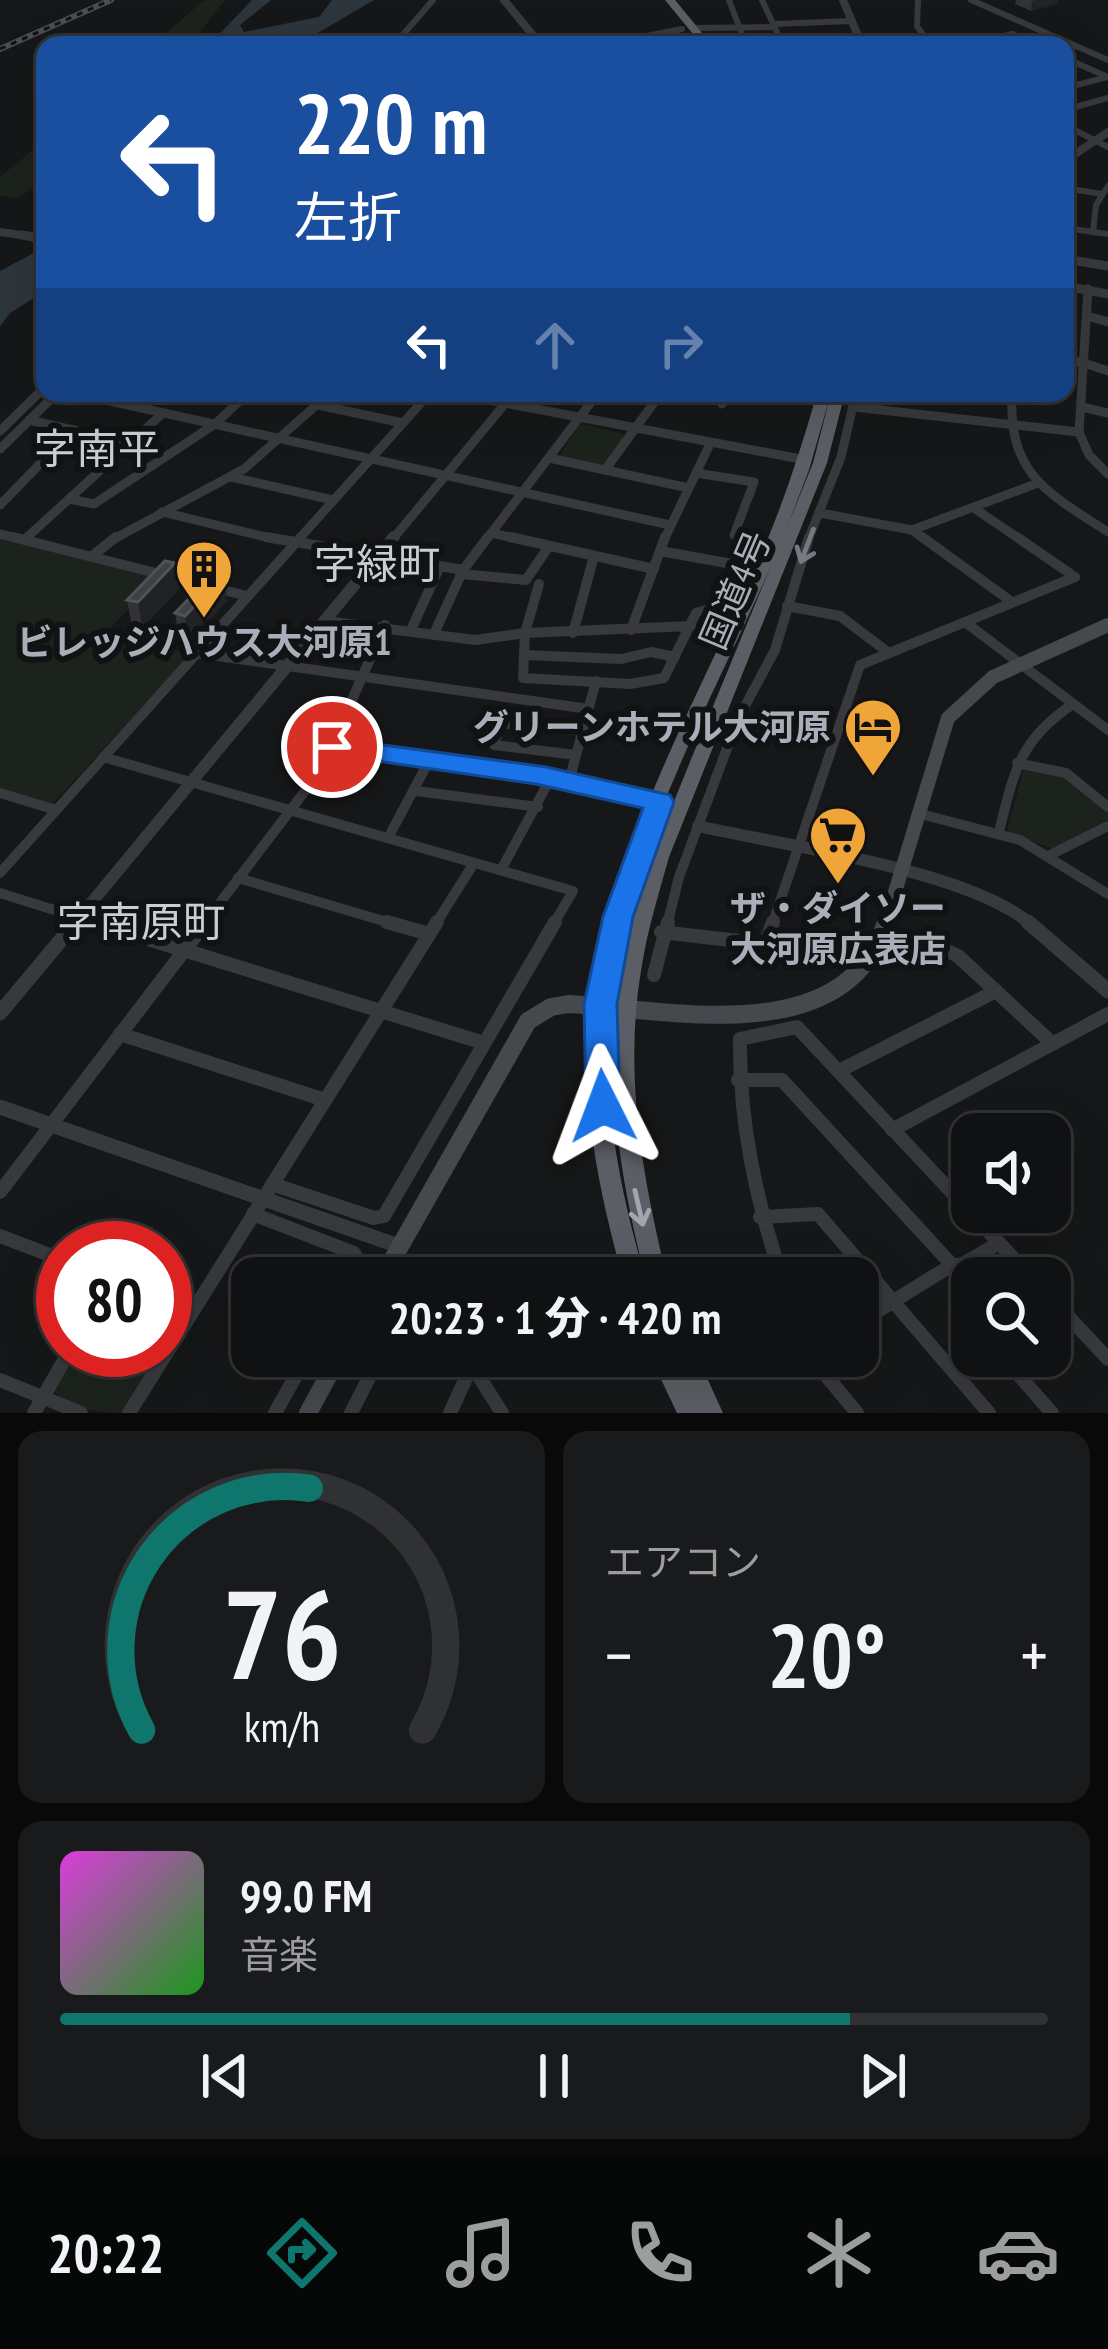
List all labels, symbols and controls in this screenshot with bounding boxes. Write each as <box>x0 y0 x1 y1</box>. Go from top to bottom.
text: 220 m <box>294 68 487 177</box>
icon: left <box>96 84 252 240</box>
text: 左折 <box>294 182 402 252</box>
icon: left <box>396 312 462 378</box>
icon: ahead <box>522 312 588 378</box>
icon: right <box>648 312 714 378</box>
district label: 字南平 <box>34 421 160 476</box>
street label: 国道4号 <box>689 523 780 656</box>
one-way arrow <box>794 527 816 564</box>
district label: 字緑町 <box>314 536 440 591</box>
building icon: ビレッジハウス大河原1 <box>173 538 235 620</box>
place label: ビレッジハウス大河原1 <box>16 618 392 665</box>
pin <box>281 696 383 798</box>
hotel icon: グリーンホテル大河原 <box>842 696 904 778</box>
place label: グリーンホテル大河原 <box>473 703 831 750</box>
icon: arrive <box>299 714 365 780</box>
supermarket icon: ザ・ダイソー 大河原広表店 <box>807 804 869 886</box>
place label: ザ・ダイソー 大河原広表店 <box>730 884 946 972</box>
district label: 字南原町 <box>57 894 225 949</box>
position arrow <box>540 1043 666 1169</box>
map controls <box>951 1113 1071 1377</box>
button: sound <box>951 1113 1071 1233</box>
one-way arrow <box>628 1189 651 1227</box>
speed limit sign: 80 <box>36 1221 192 1377</box>
button: search <box>951 1257 1071 1377</box>
text: 20:23 · 1 分 · 420 m <box>389 1288 721 1346</box>
text: エアコン <box>605 1536 761 1587</box>
text: 76 <box>222 1552 341 1713</box>
text: 20° <box>767 1596 886 1713</box>
text: − <box>605 1612 632 1697</box>
text: + <box>1021 1612 1048 1697</box>
text: km/h <box>243 1698 320 1754</box>
text: 99.0 FM <box>240 1866 372 1924</box>
text: 音楽 <box>240 1929 318 1980</box>
icon: previous <box>192 2043 258 2109</box>
icon: pause <box>521 2043 587 2109</box>
icon: next <box>850 2043 916 2109</box>
icon: directions <box>260 2211 344 2295</box>
icon: music <box>439 2211 523 2295</box>
icon: phone <box>618 2211 702 2295</box>
icon: climate <box>797 2211 881 2295</box>
icon: car <box>976 2211 1060 2295</box>
text: 20:22 <box>48 2218 164 2288</box>

